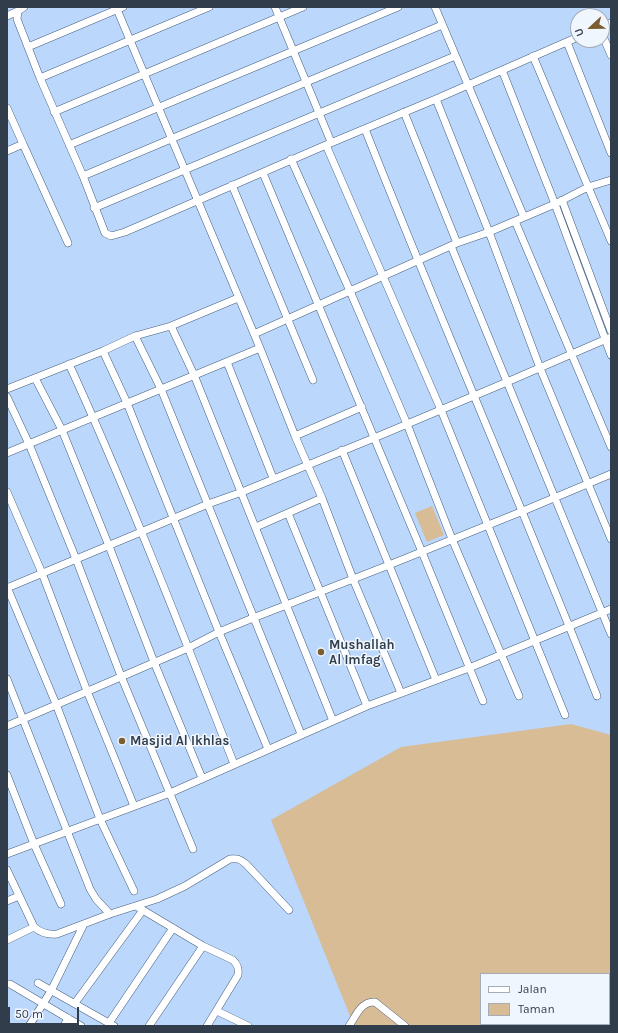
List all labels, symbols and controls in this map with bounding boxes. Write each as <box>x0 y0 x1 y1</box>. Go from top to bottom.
north arrow <box>570 8 610 48</box>
text: U <box>572 26 587 38</box>
place label: Mushallah Al Imfag <box>329 637 395 668</box>
marker: Mushallah Al Imfag <box>316 647 326 657</box>
place label: Masjid Al Ikhlas <box>130 733 229 749</box>
marker: Masjid Al Ikhlas <box>117 736 127 746</box>
legend <box>480 973 610 1025</box>
text: Jalan <box>518 982 547 996</box>
scale bar <box>10 999 81 1025</box>
text: Taman <box>518 1002 555 1016</box>
text: 50 m <box>15 1007 43 1021</box>

